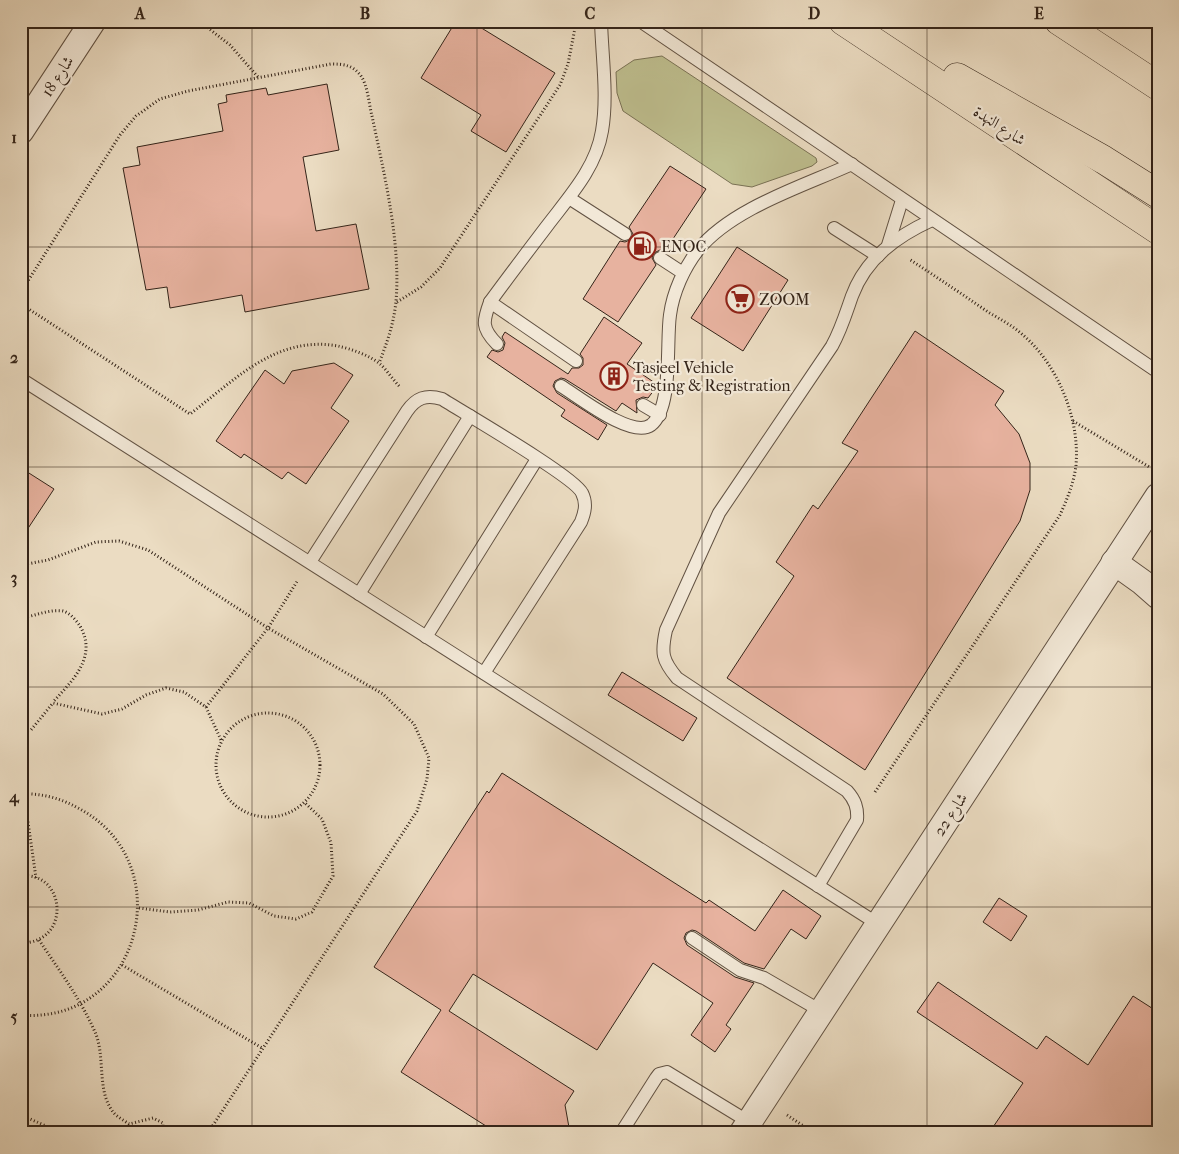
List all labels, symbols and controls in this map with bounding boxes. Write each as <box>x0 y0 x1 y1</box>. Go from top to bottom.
text: A <box>134 4 146 23</box>
text: B <box>360 4 370 23</box>
text: C <box>585 4 596 23</box>
text: D <box>808 4 820 23</box>
text: E <box>1034 4 1044 23</box>
street label: شارع 18 <box>37 52 81 102</box>
street label: شارع النهدة <box>968 102 1029 153</box>
text: 1 <box>11 128 17 147</box>
fuel station icon: ENOC <box>627 231 657 261</box>
place label: ENOC <box>661 237 706 256</box>
supermarket icon: ZOOM <box>725 284 755 314</box>
place label: ZOOM <box>759 290 810 309</box>
text: 2 <box>10 348 18 367</box>
place label: Tasjeel Vehicle Testing & Registration <box>633 358 791 395</box>
building icon: Tasjeel Vehicle Testing & Registration <box>599 361 629 391</box>
text: 3 <box>11 568 17 588</box>
text: 4 <box>8 787 20 807</box>
street label: شارع 22 <box>929 789 975 842</box>
text: 5 <box>11 1007 18 1026</box>

